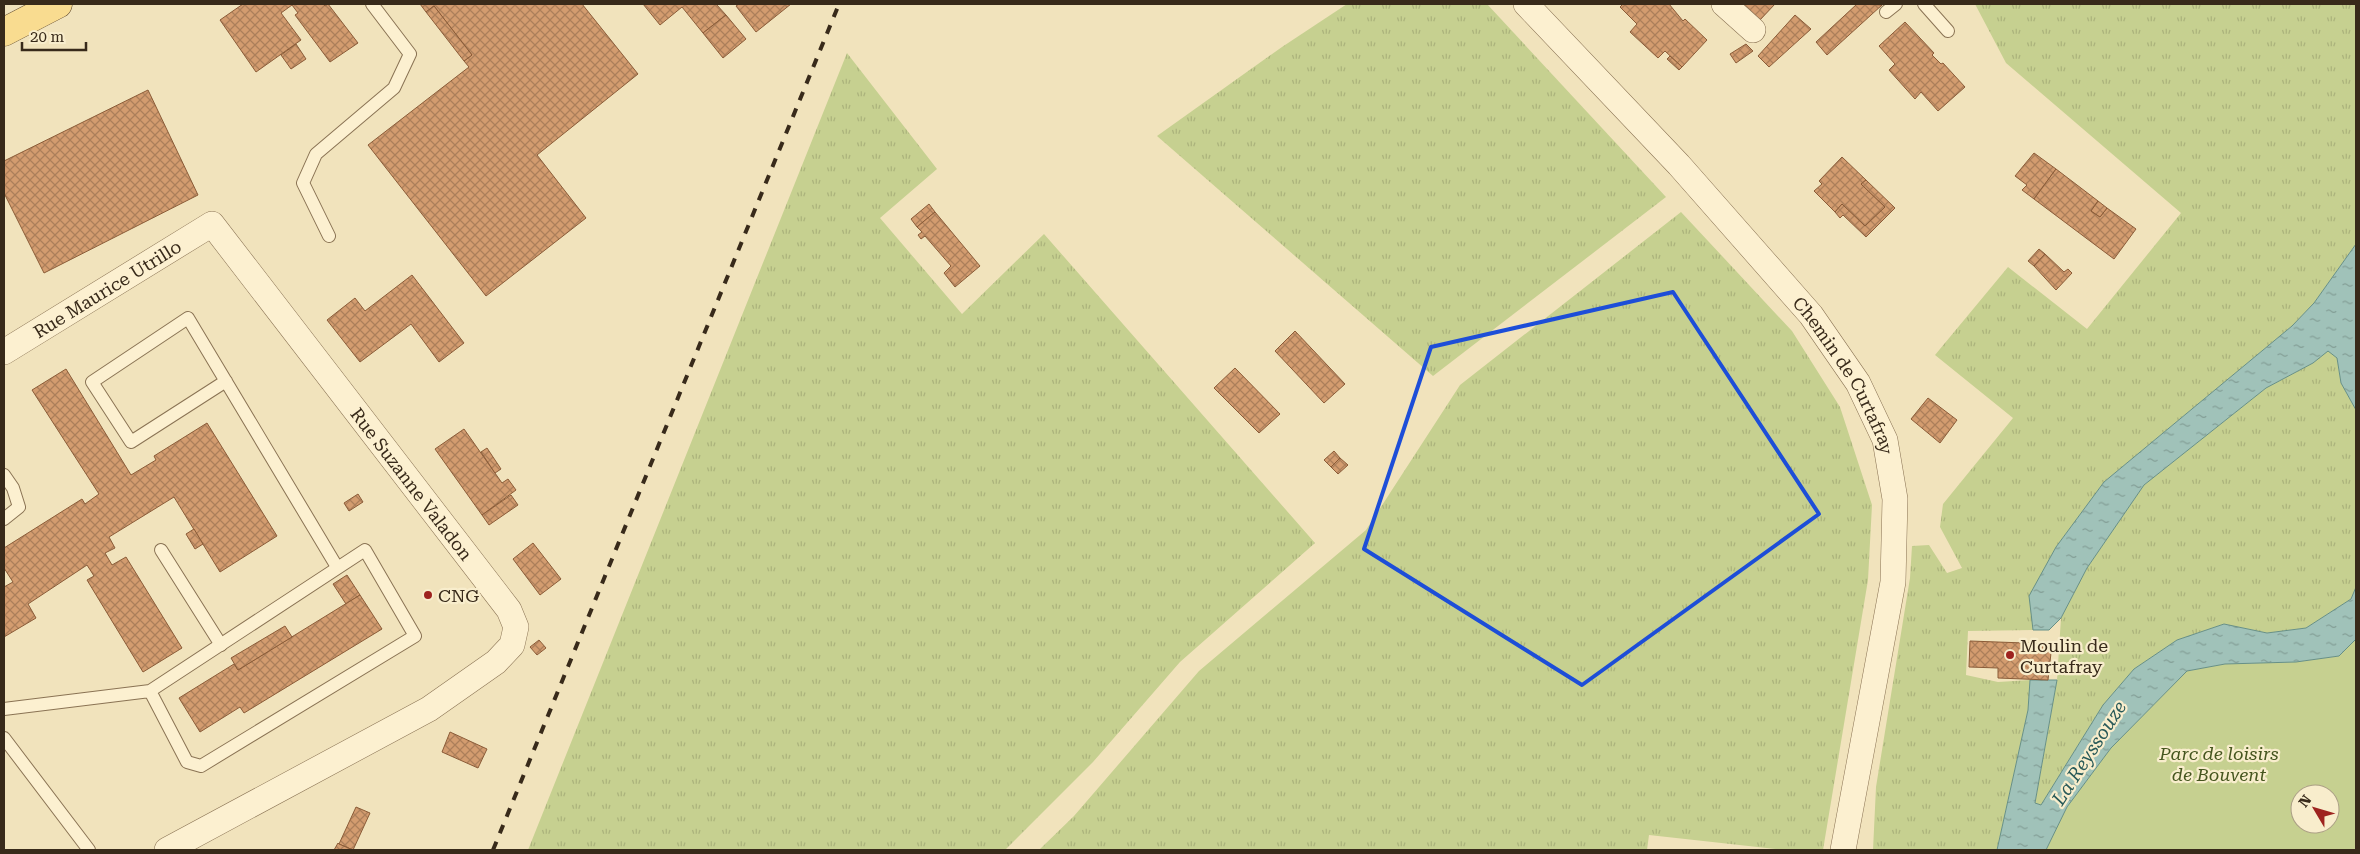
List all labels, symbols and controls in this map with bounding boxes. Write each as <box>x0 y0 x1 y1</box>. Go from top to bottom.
scale bar <box>22 20 86 52</box>
text: 20 m <box>30 28 65 46</box>
street label: Rue Maurice Utrillo <box>29 235 185 342</box>
street label: Chemin de Curtafray <box>1789 292 1898 456</box>
street label: Rue Suzanne Valadon <box>347 403 477 564</box>
place label: CNG <box>438 585 479 606</box>
marker: CNG <box>422 589 434 601</box>
place label: Moulin de Curtafray <box>2020 635 2108 677</box>
marker: Moulin de Curtafray <box>2004 649 2016 661</box>
water label: La Reyssouze <box>2046 696 2131 810</box>
park label: Parc de loisirs de Bouvent <box>2158 743 2279 785</box>
north arrow <box>2290 784 2340 834</box>
text: N <box>2295 792 2315 810</box>

